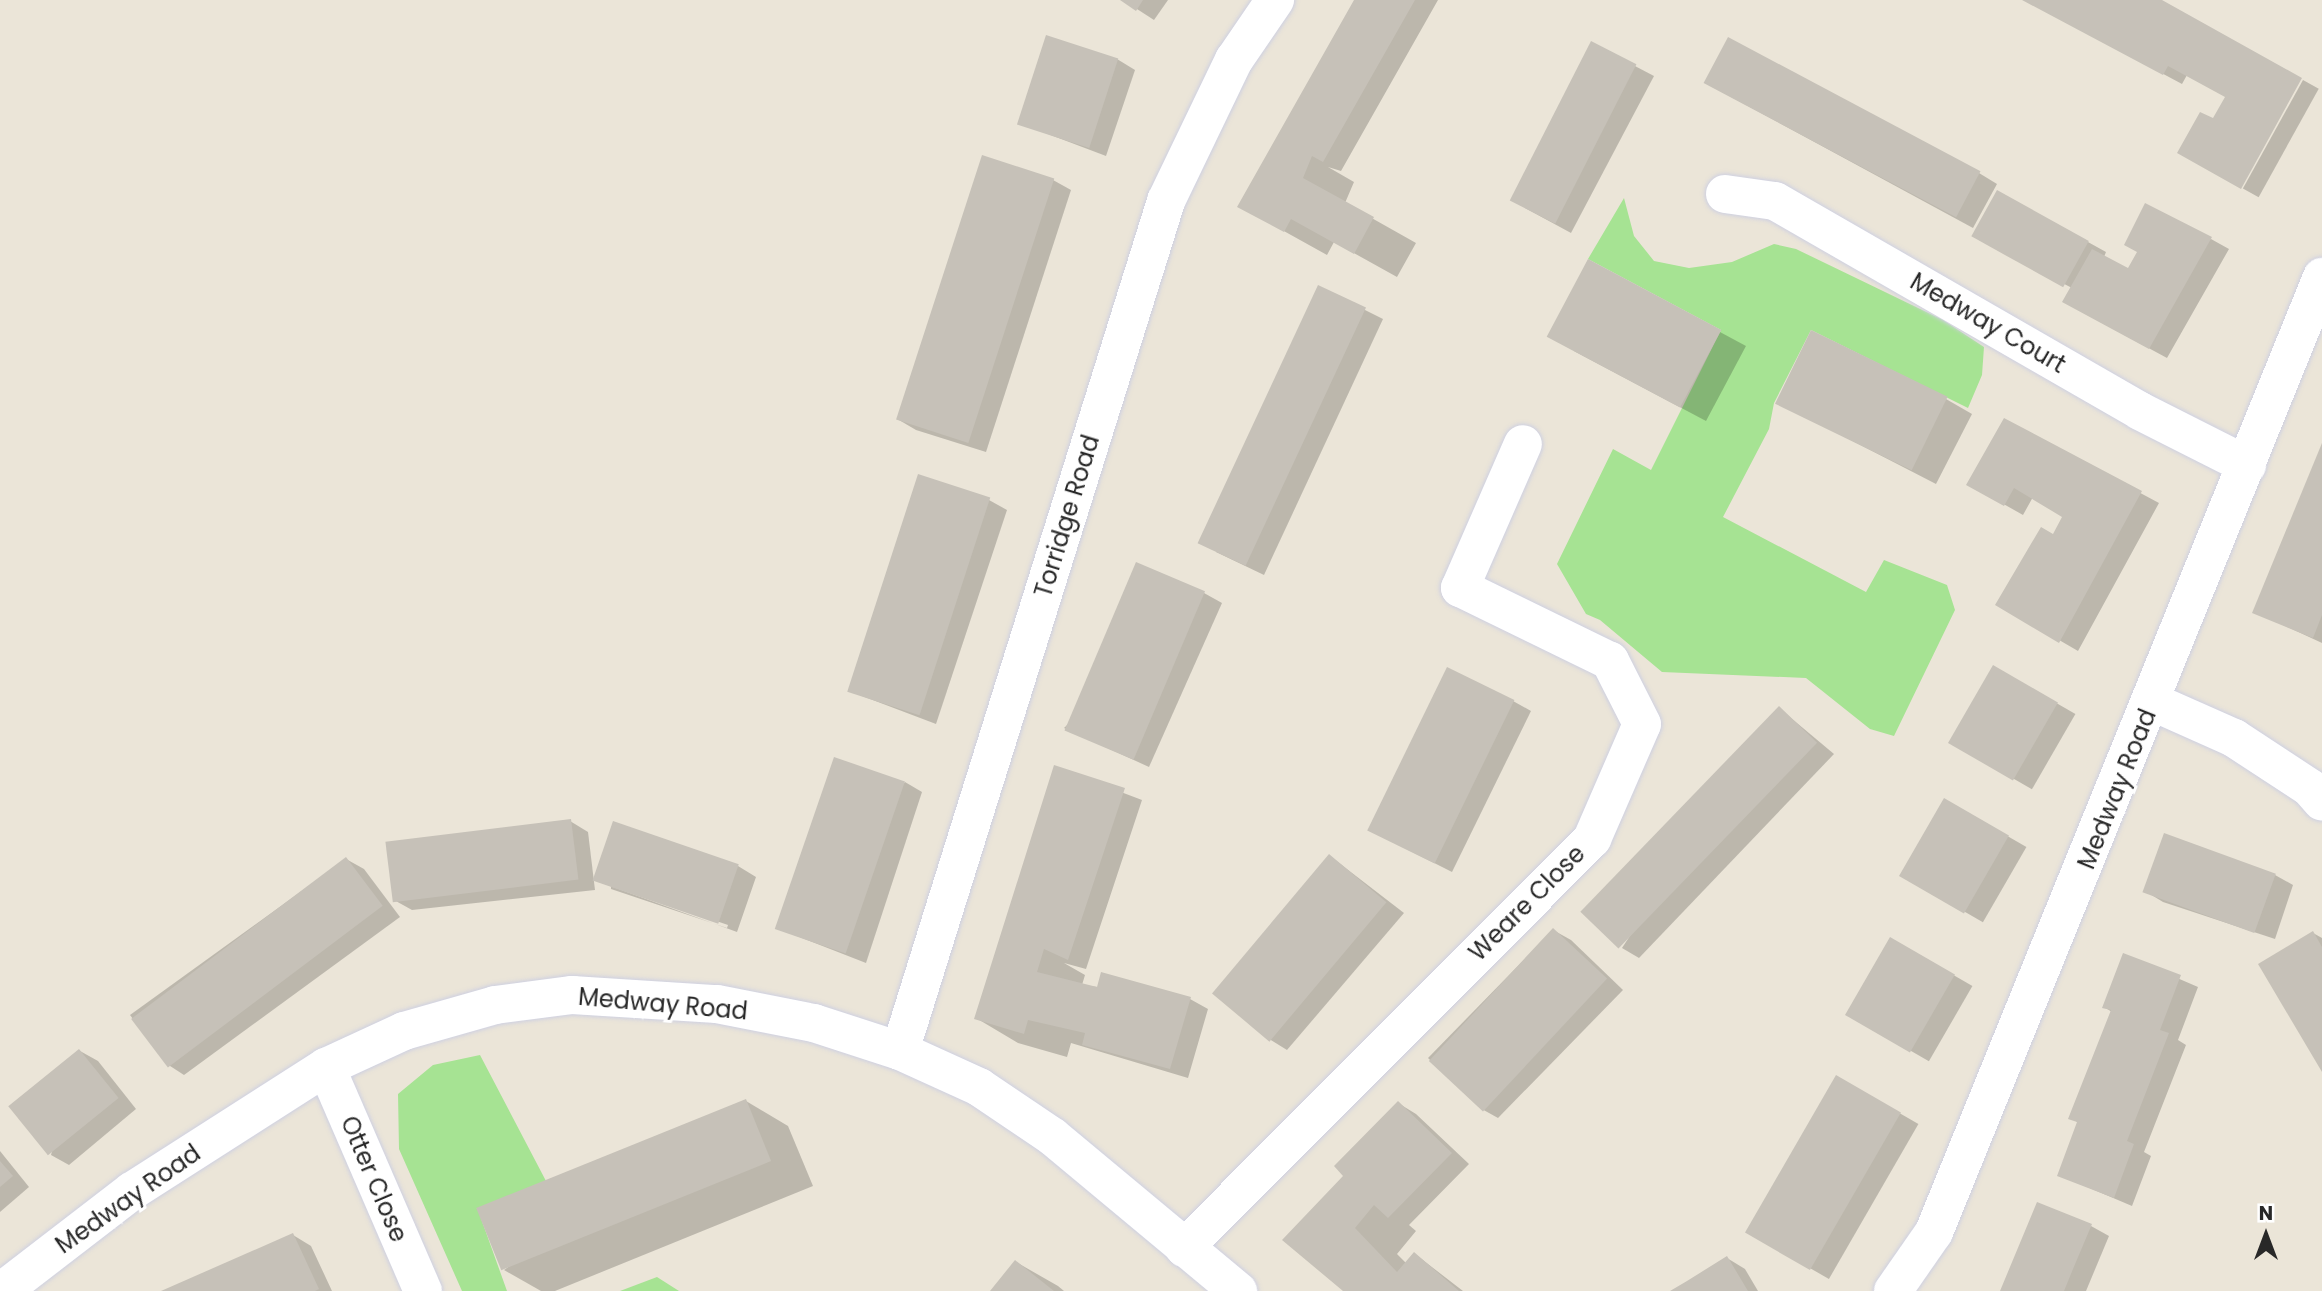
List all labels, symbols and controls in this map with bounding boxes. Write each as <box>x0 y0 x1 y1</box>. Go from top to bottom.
street label: Medway Court <box>1905 267 2071 379</box>
street label: Torridge Road <box>1029 431 1105 601</box>
street label: Medway Road <box>2072 705 2162 873</box>
street label: Weare Close <box>1463 839 1591 967</box>
street label: Medway Road <box>577 982 749 1026</box>
street label: Otter Close <box>335 1112 413 1246</box>
street label: Medway Road <box>50 1138 206 1260</box>
north arrow <box>2231 1200 2301 1270</box>
text: N <box>2259 1200 2273 1227</box>

